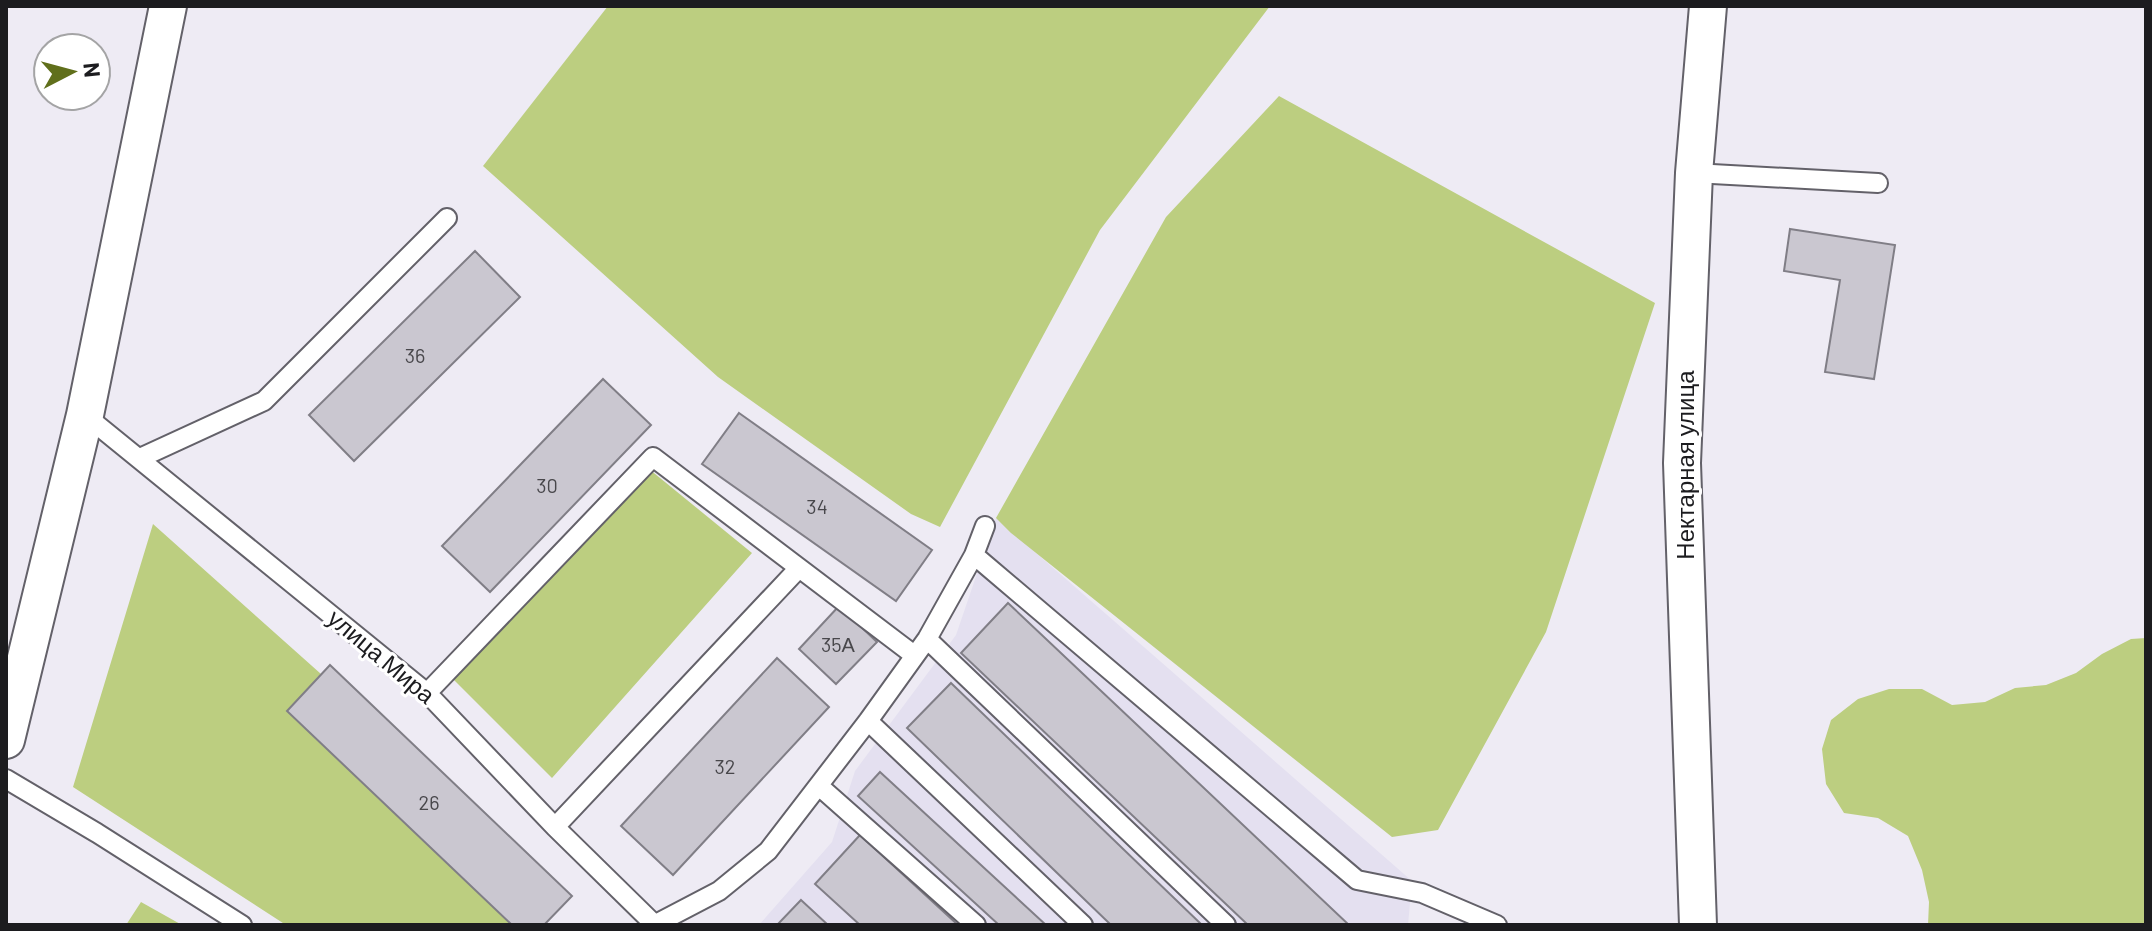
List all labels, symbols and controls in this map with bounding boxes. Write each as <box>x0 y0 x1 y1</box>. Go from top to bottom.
north arrow <box>32 32 112 112</box>
text: N <box>79 61 107 78</box>
house number: 36 <box>405 343 425 367</box>
street label: Нектарная улица <box>1670 370 1699 560</box>
house number: 30 <box>536 473 558 497</box>
house number: 34 <box>806 494 828 518</box>
street label: улица Мира <box>323 603 442 709</box>
house number: 35А <box>821 632 856 656</box>
house number: 32 <box>714 754 736 778</box>
house number: 26 <box>418 790 440 814</box>

